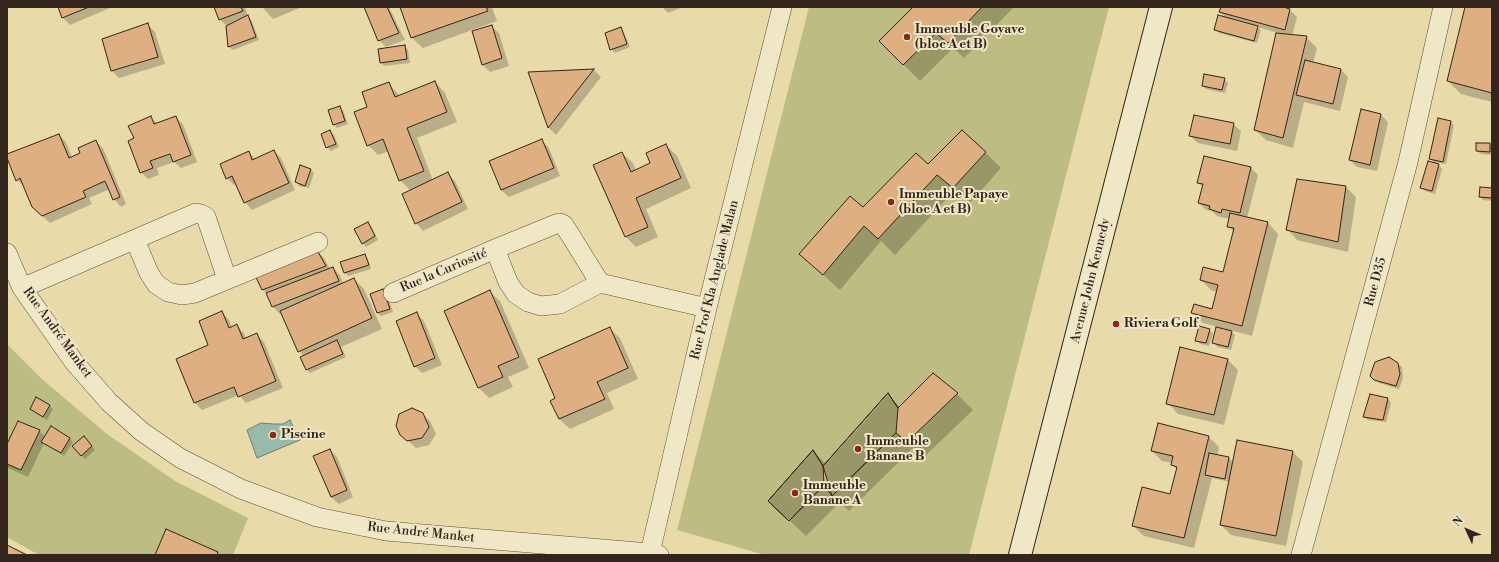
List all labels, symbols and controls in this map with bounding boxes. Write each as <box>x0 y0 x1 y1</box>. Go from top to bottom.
place label: Immeuble Goyave (bloc A et B) <box>915 22 1025 53</box>
marker: Immeuble Goyave (bloc A et B) <box>902 32 912 42</box>
place label: Immeuble Papaye (bloc A et B) <box>899 187 1008 218</box>
marker: Immeuble Papaye (bloc A et B) <box>886 197 896 207</box>
street label: Rue Prof Kla Anglade Malan <box>688 199 742 361</box>
street label: Avenue John Kennedy <box>1068 217 1114 345</box>
street label: Rue la Curiosité <box>398 246 490 296</box>
street label: Rue D35 <box>1362 256 1390 308</box>
street label: Rue André Manket <box>19 285 95 381</box>
place label: Riviera Golf <box>1124 316 1198 332</box>
marker: Riviera Golf <box>1111 319 1121 329</box>
place label: Piscine <box>281 427 326 443</box>
marker: Piscine <box>268 430 278 440</box>
place label: Immeuble Banane B <box>866 434 929 465</box>
marker: Immeuble Banane B <box>853 444 863 454</box>
place label: Immeuble Banane A <box>803 478 866 509</box>
marker: Immeuble Banane A <box>790 488 800 498</box>
north arrow <box>1447 510 1487 550</box>
text: N <box>1450 514 1466 530</box>
street label: Rue André Manket <box>366 520 476 546</box>

